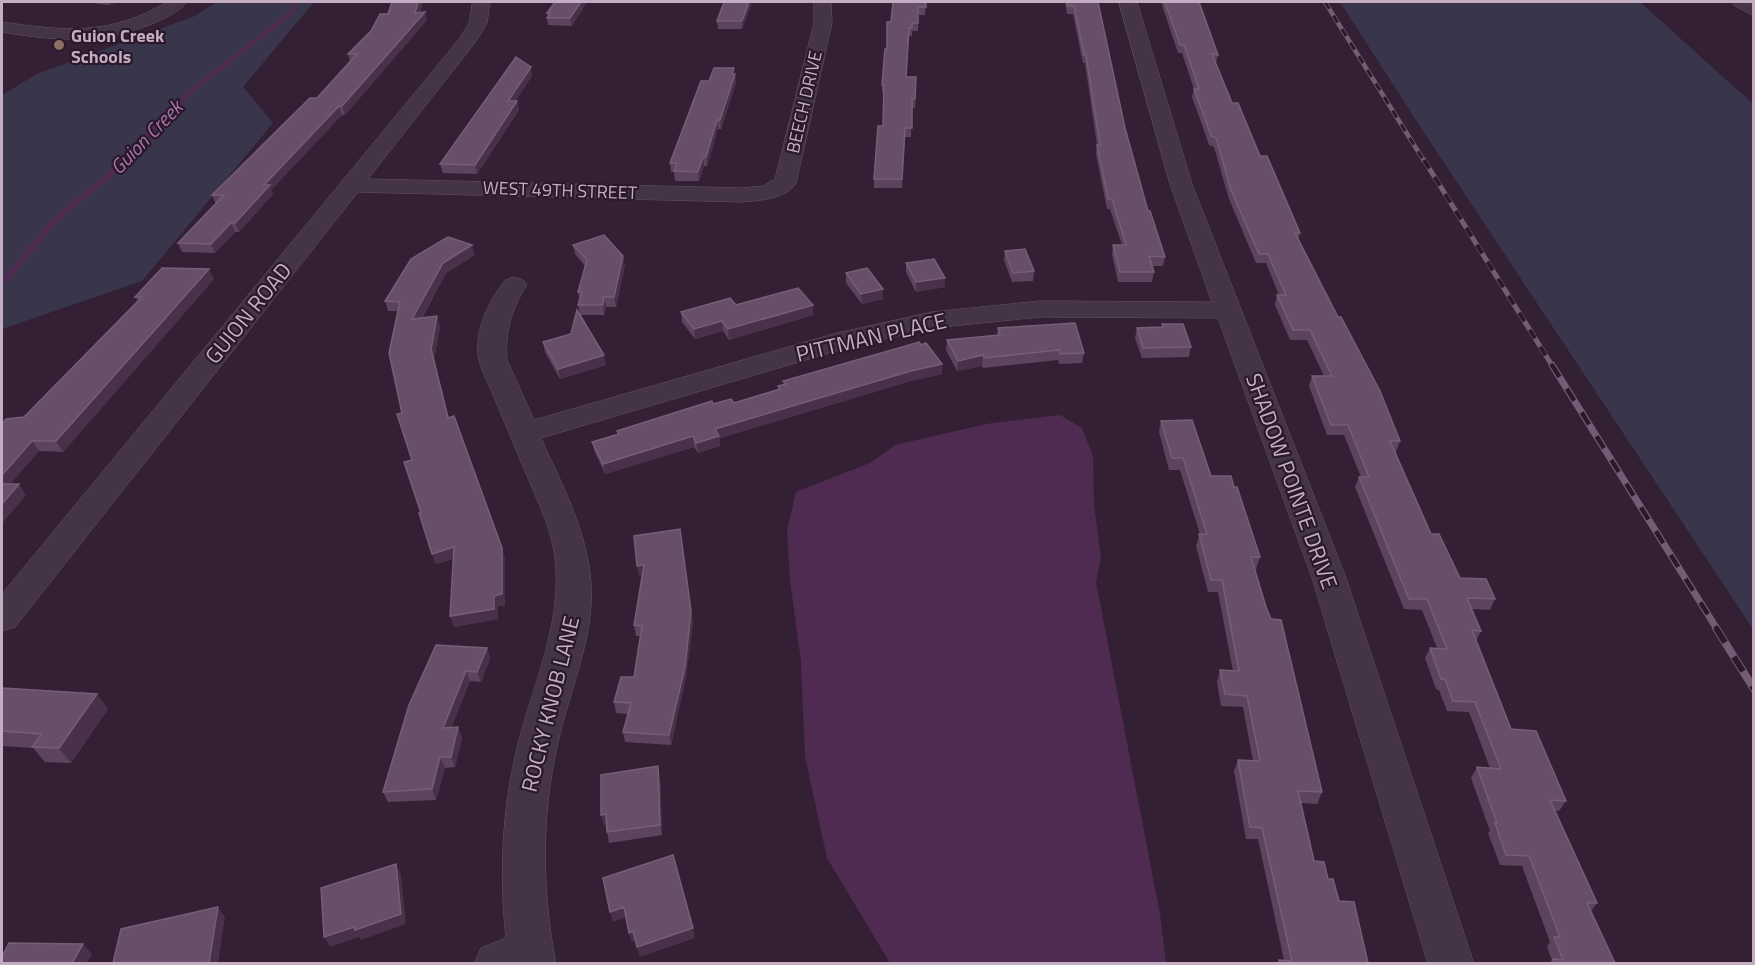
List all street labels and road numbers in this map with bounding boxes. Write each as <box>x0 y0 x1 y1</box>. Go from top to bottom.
street label: BEECH DRIVE <box>779 48 829 156</box>
street label: WEST 49TH STREET <box>482 174 638 206</box>
street label: GUION ROAD <box>196 255 300 371</box>
street label: PITTMAN PLACE <box>792 303 950 371</box>
street label: SHADOW POINTE DRIVE <box>1237 368 1347 594</box>
street label: ROCKY KNOB LANE <box>512 612 588 796</box>

